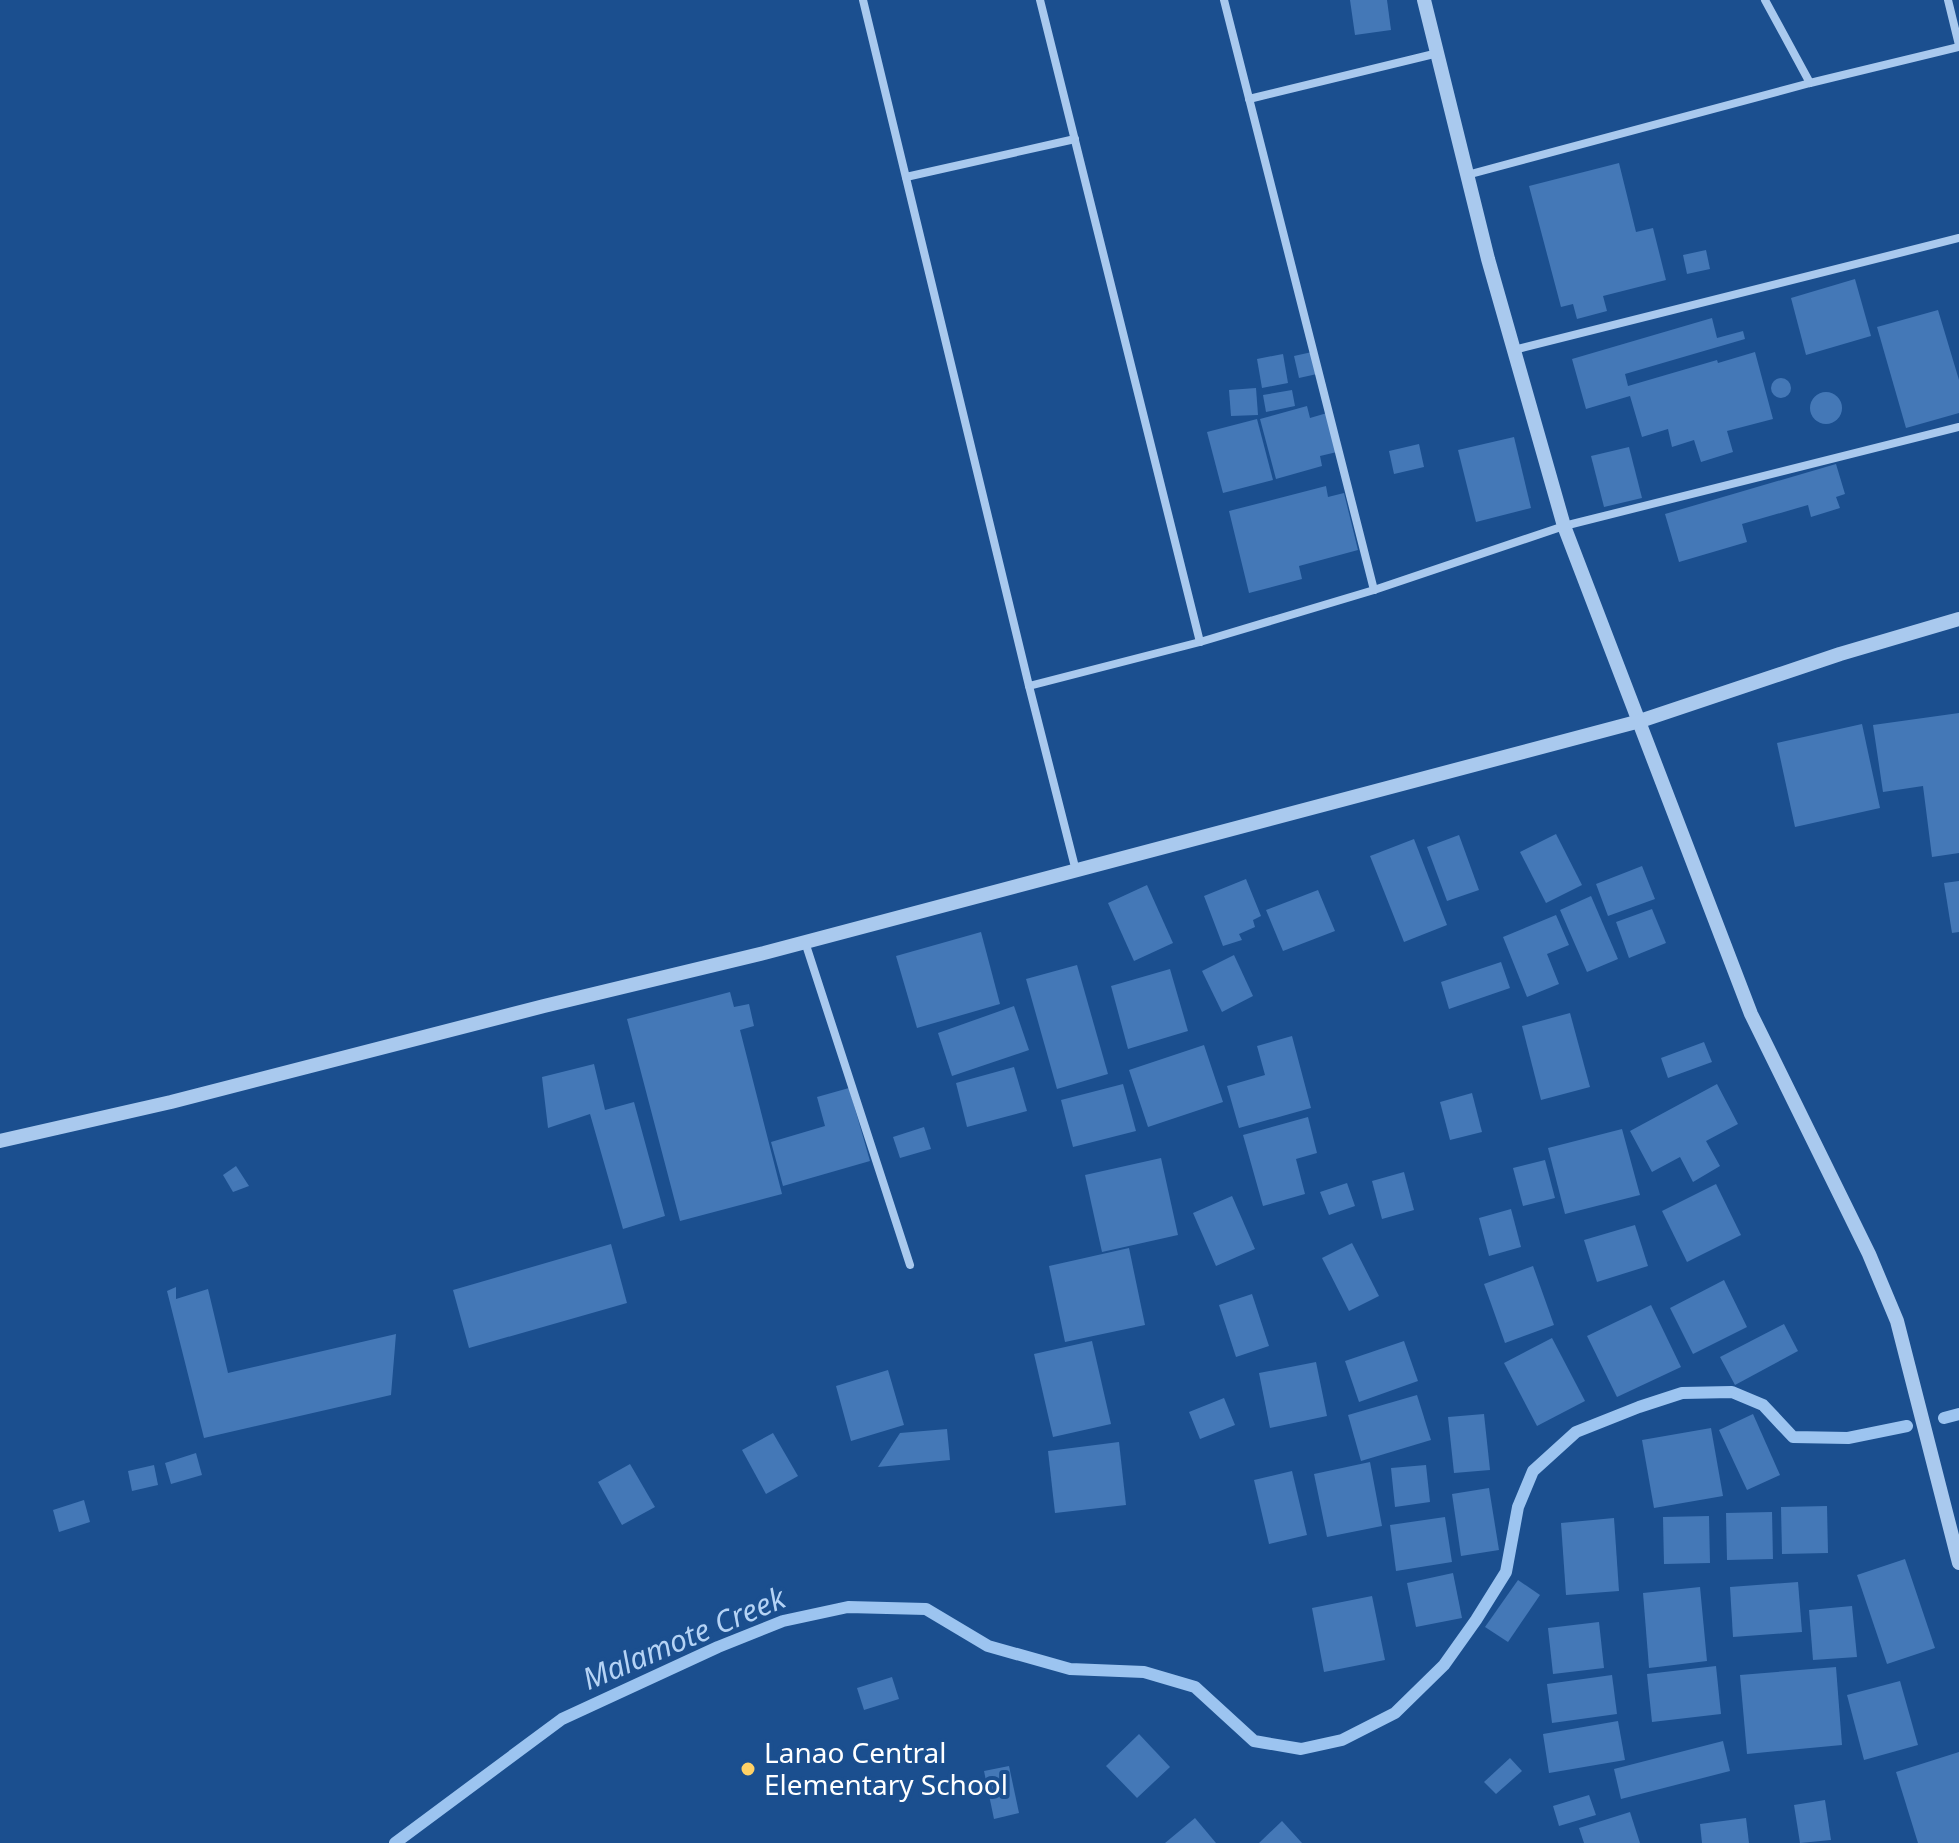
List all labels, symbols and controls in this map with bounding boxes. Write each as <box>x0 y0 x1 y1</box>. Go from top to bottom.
water label: Malamote Creek <box>576 1576 792 1699</box>
place label: Lanao Central Elementary School <box>764 1733 1008 1803</box>
marker: Lanao Central Elementary School <box>739 1760 757 1778</box>

